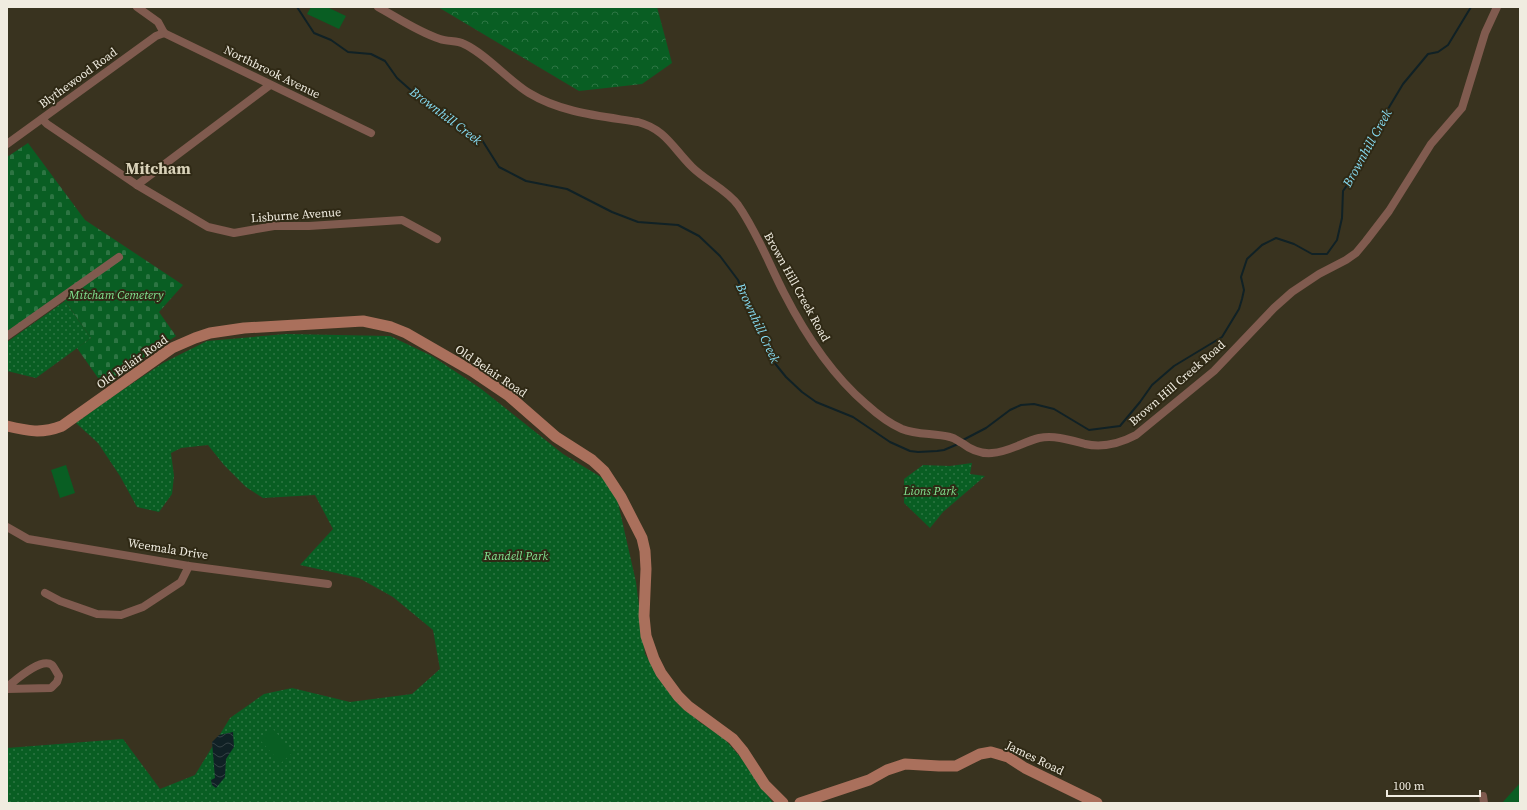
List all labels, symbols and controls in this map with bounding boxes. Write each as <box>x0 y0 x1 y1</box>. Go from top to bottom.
street label: Northbrook Avenue <box>221 42 323 102</box>
street label: Blythewood Road <box>36 44 121 112</box>
water label: Brownhill Creek <box>406 83 486 149</box>
water label: Brownhill Creek <box>1338 105 1396 191</box>
district label: Mitcham <box>125 157 191 179</box>
street label: Lisburne Avenue <box>250 204 342 226</box>
street label: Brown Hill Creek Road <box>760 230 834 345</box>
water label: Brownhill Creek <box>732 279 784 366</box>
park label: Mitcham Cemetery <box>68 287 164 303</box>
street label: Old Belair Road <box>93 331 171 392</box>
street label: Brown Hill Creek Road <box>1126 337 1229 429</box>
street label: Old Belair Road <box>452 341 530 401</box>
park label: Lions Park <box>902 483 957 499</box>
street label: Weemala Drive <box>127 535 209 563</box>
park label: Randell Park <box>483 548 548 564</box>
street label: James Road <box>1003 737 1067 779</box>
scale bar <box>1387 772 1480 798</box>
text: 100 m <box>1393 778 1425 794</box>

